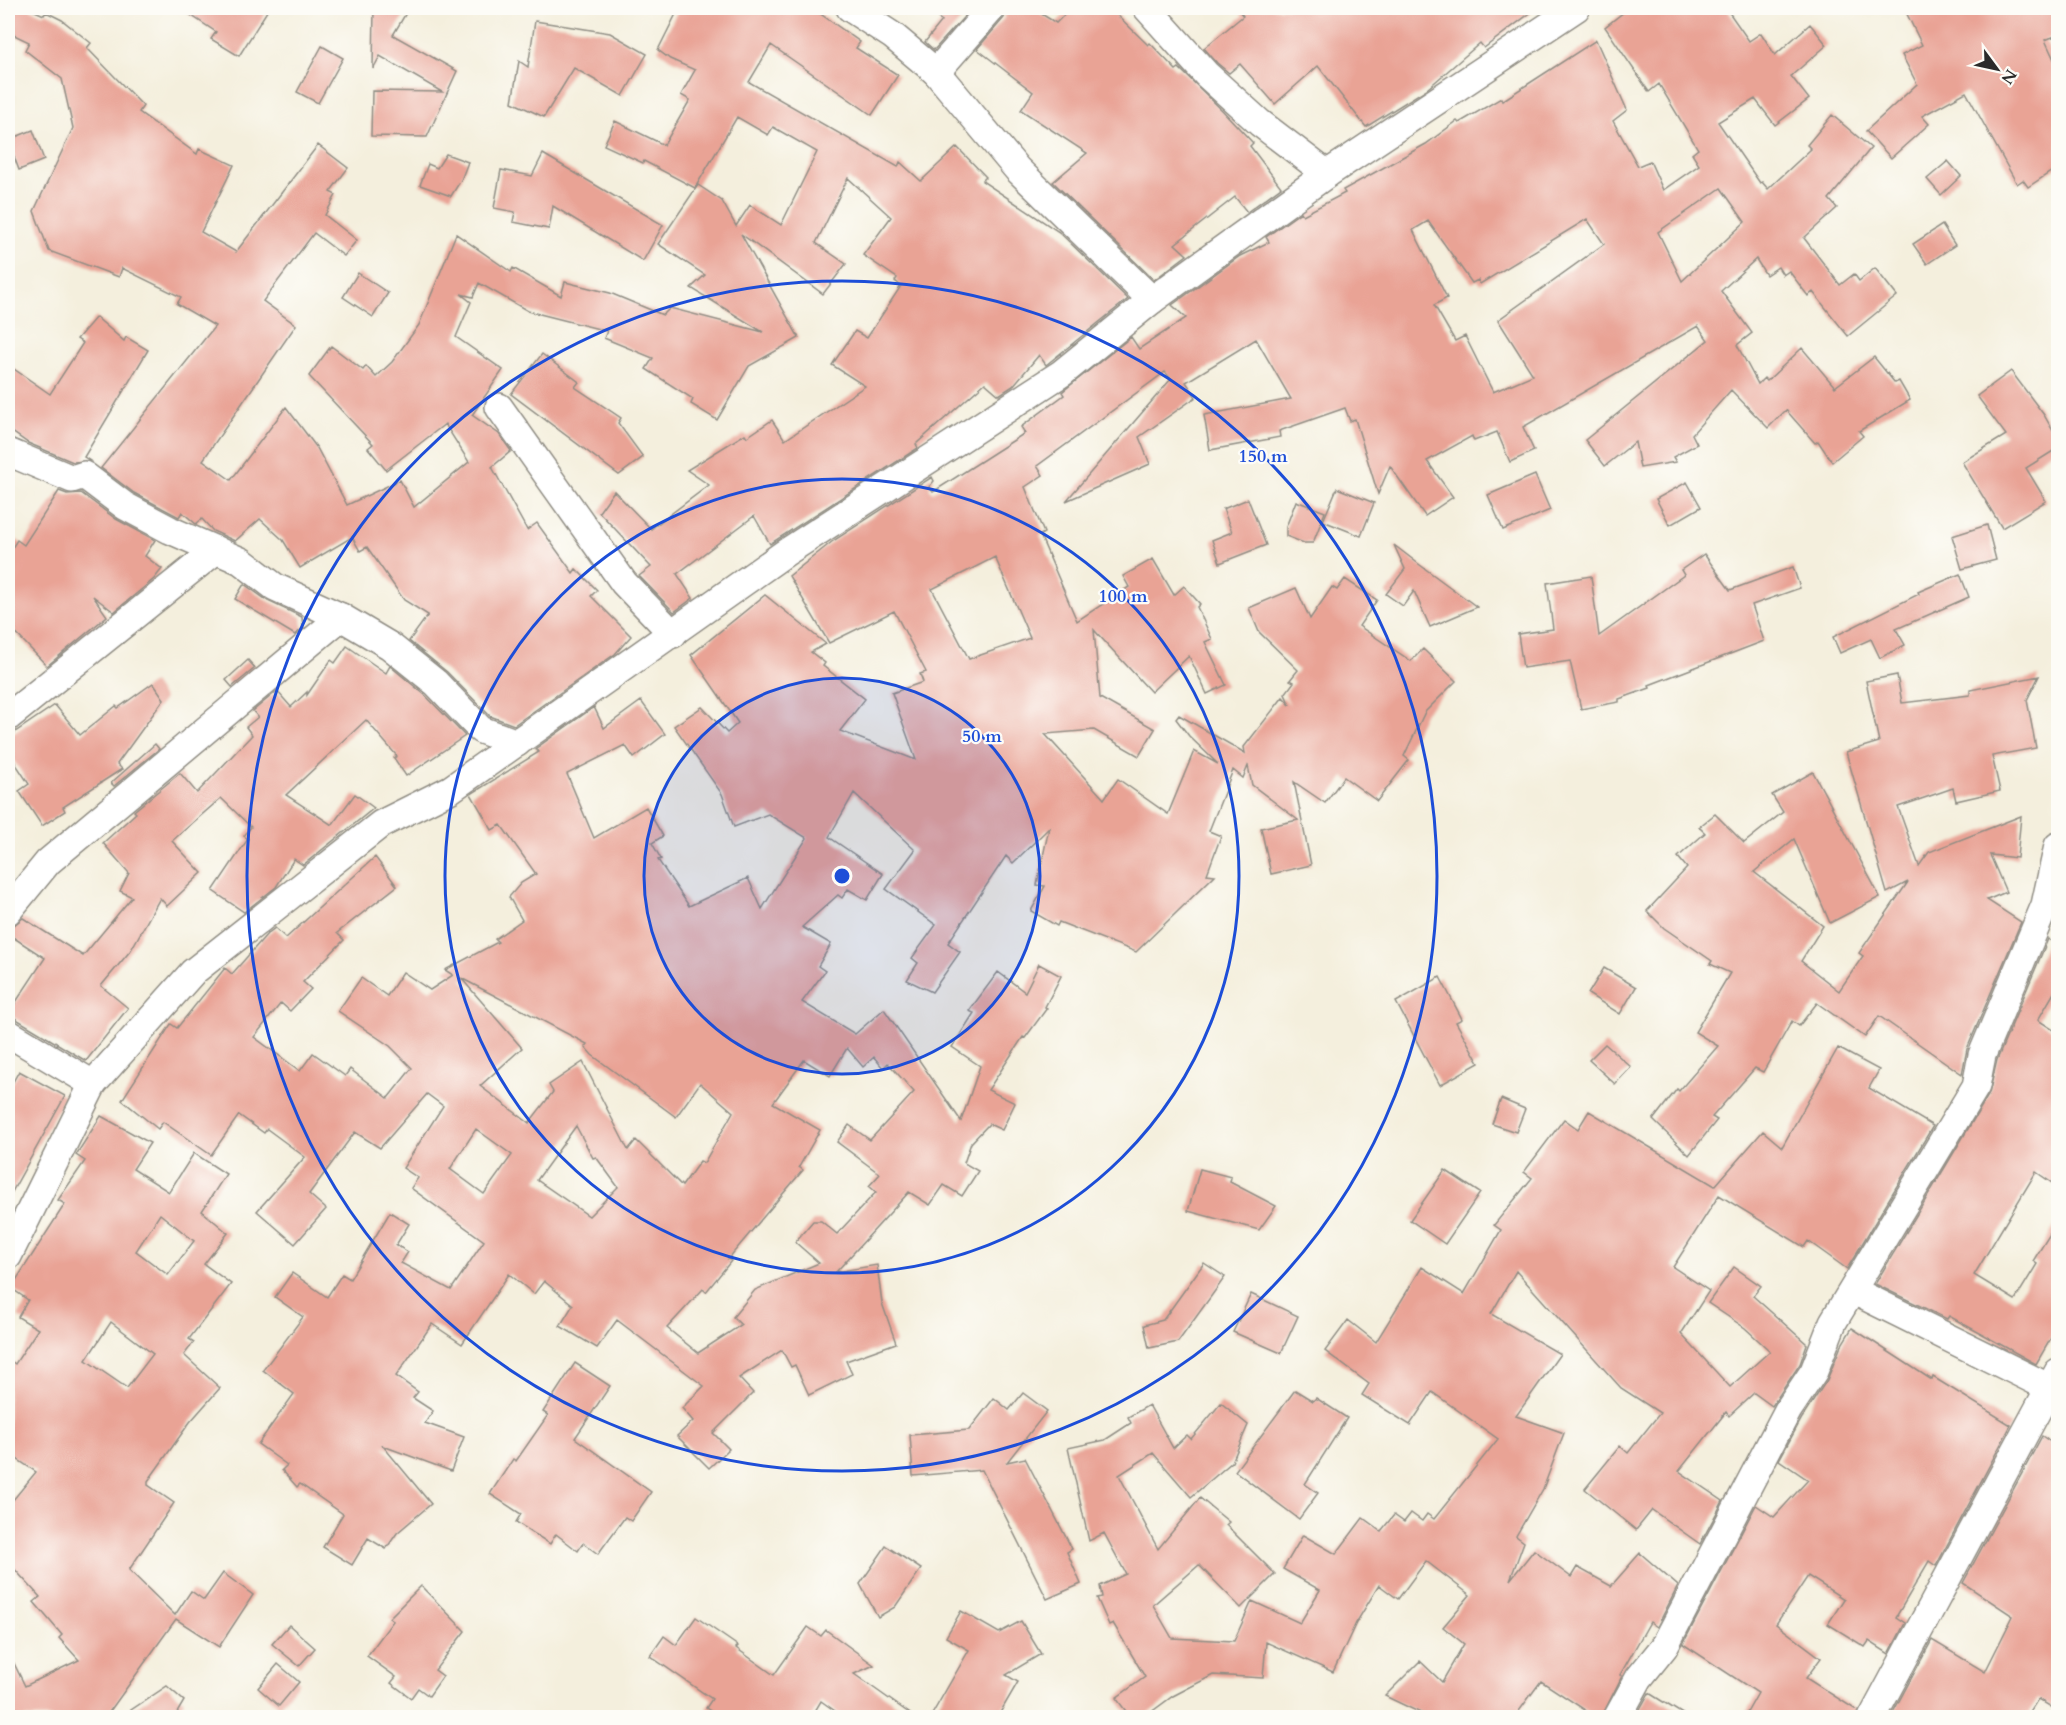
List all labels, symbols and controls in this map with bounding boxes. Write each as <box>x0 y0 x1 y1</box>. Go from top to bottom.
north arrow <box>1967 39 2027 99</box>
text: N <box>1996 65 2022 89</box>
text: 150 m <box>1238 444 1288 469</box>
text: 100 m <box>1098 584 1148 609</box>
text: 50 m <box>962 724 1002 749</box>
centre of rings <box>832 866 852 886</box>

